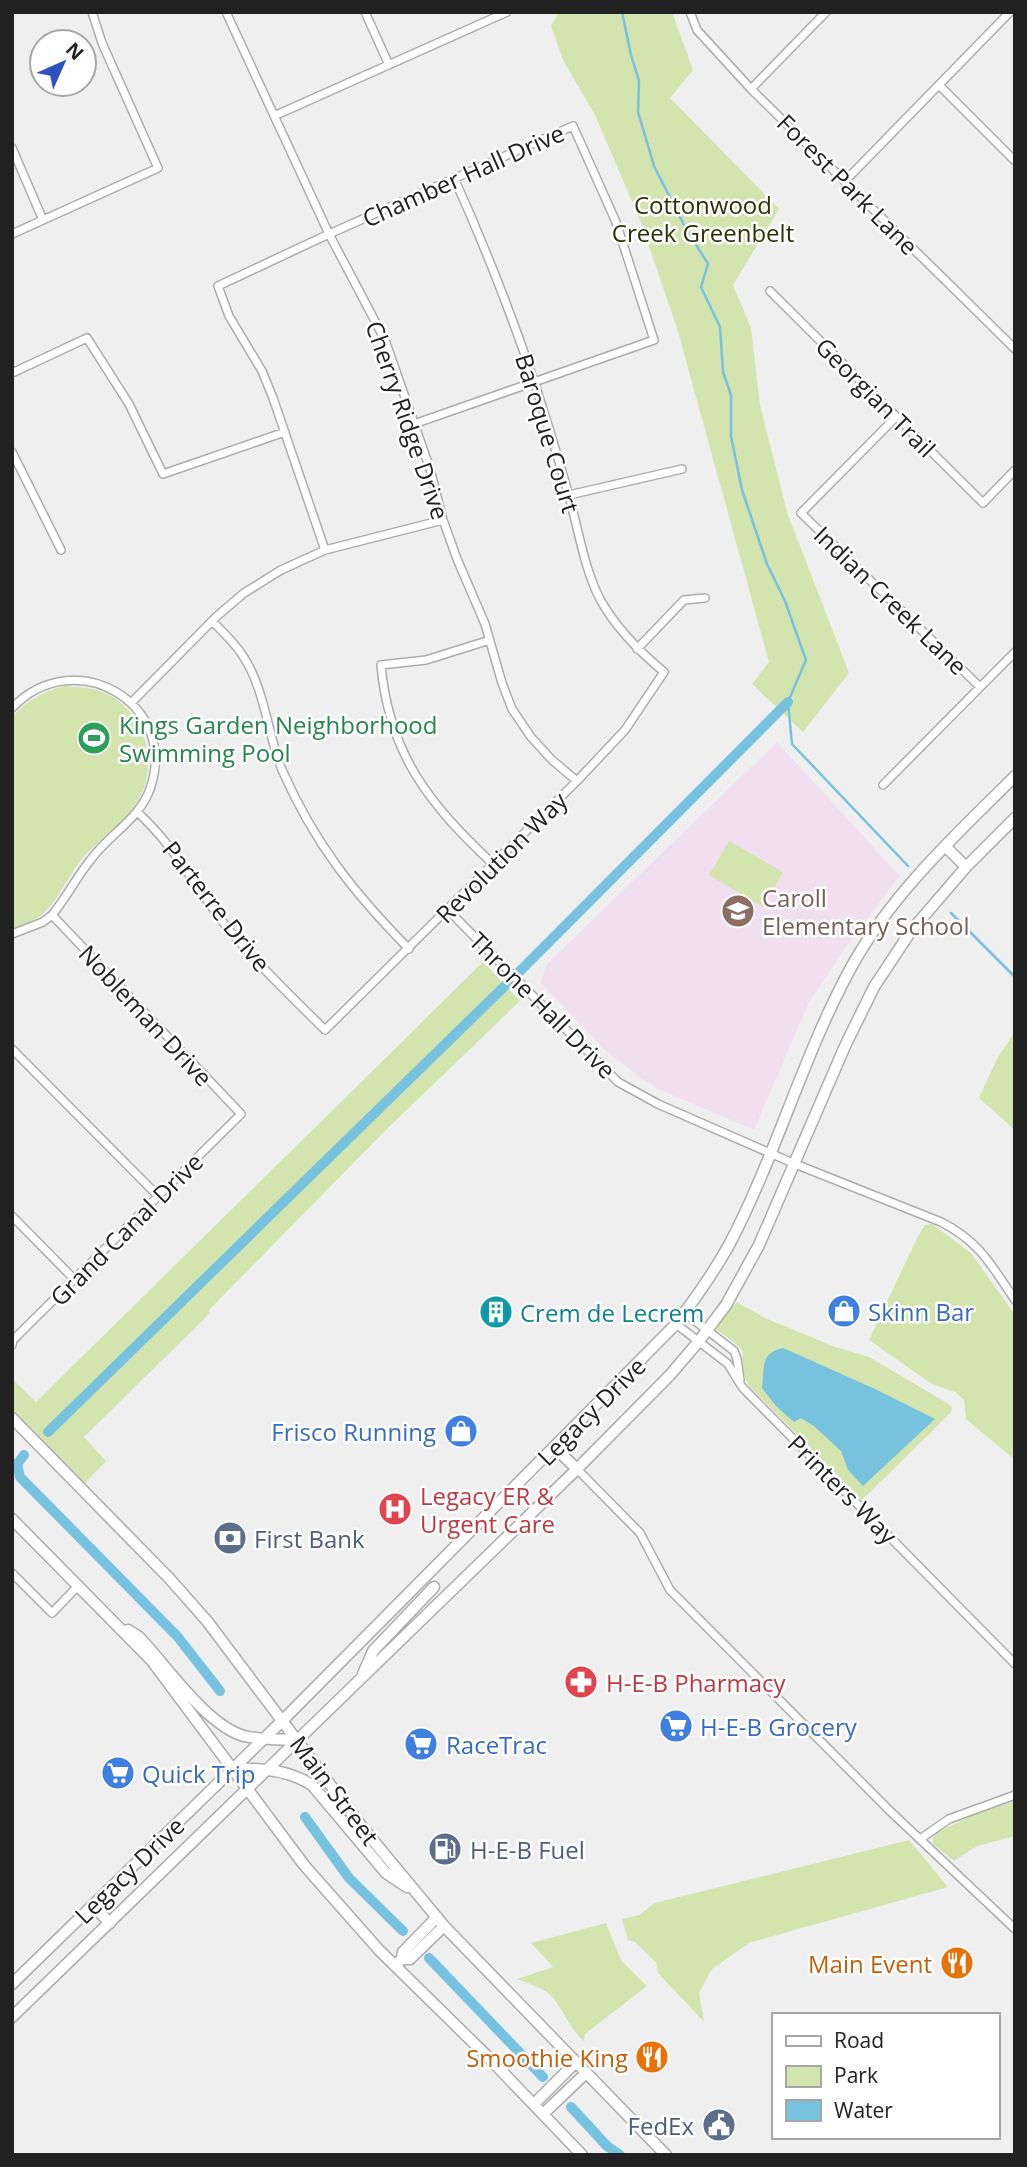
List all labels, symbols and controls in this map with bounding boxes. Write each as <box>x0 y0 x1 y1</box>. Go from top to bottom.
north arrow <box>28 28 98 98</box>
text: N <box>60 36 90 66</box>
street label: Forest Park Lane <box>770 106 926 262</box>
street label: Chamber Hall Drive <box>357 116 569 234</box>
park label: Cottonwood Creek Greenbelt <box>612 188 794 249</box>
street label: Cherry Ridge Drive <box>359 316 457 524</box>
street label: Georgian Trail <box>809 330 943 464</box>
street label: Baroque Court <box>508 349 588 517</box>
street label: Indian Creek Lane <box>807 518 975 682</box>
place label: Kings Garden Neighborhood Swimming Pool <box>119 708 437 769</box>
sports icon: Kings Garden Neighborhood Swimming Pool <box>75 719 113 757</box>
street label: Revolution Way <box>428 783 575 930</box>
street label: Parterre Drive <box>155 834 279 978</box>
place label: Caroll Elementary School <box>762 881 970 942</box>
school or university icon: Caroll Elementary School <box>719 892 757 930</box>
street label: Throne Hall Drive <box>462 924 624 1086</box>
street label: Nobleman Drive <box>72 937 220 1093</box>
street label: Grand Canal Drive <box>42 1145 210 1313</box>
shop icon: Skinn Bar <box>825 1292 863 1330</box>
building icon: Crem de Lecrem <box>477 1293 515 1331</box>
place label: Skinn Bar <box>868 1295 974 1328</box>
place label: Crem de Lecrem <box>520 1296 704 1329</box>
street label: Legacy Drive <box>530 1350 652 1472</box>
shop icon: Frisco Running <box>442 1412 480 1450</box>
place label: Frisco Running <box>271 1415 436 1448</box>
street label: Printers Way <box>781 1427 906 1552</box>
place label: Legacy ER & Urgent Care <box>420 1479 555 1540</box>
hospital icon: Legacy ER & Urgent Care <box>376 1490 414 1528</box>
bank icon: First Bank <box>211 1519 249 1557</box>
place label: First Bank <box>254 1522 365 1555</box>
pharmacy icon: H-E-B Pharmacy <box>562 1663 600 1701</box>
place label: H-E-B Pharmacy <box>606 1666 787 1699</box>
supermarket icon: H-E-B Grocery <box>657 1707 695 1745</box>
place label: H-E-B Grocery <box>700 1710 858 1743</box>
supermarket icon: RaceTrac <box>402 1725 440 1763</box>
place label: RaceTrac <box>446 1728 547 1761</box>
street label: Main Street <box>283 1729 387 1851</box>
supermarket icon: Quick Trip <box>99 1754 137 1792</box>
place label: Quick Trip <box>142 1757 256 1790</box>
street label: Legacy Drive <box>67 1809 191 1931</box>
fuel station icon: H-E-B Fuel <box>426 1830 464 1868</box>
place label: H-E-B Fuel <box>470 1833 585 1866</box>
restaurant icon: Main Event <box>938 1944 976 1982</box>
place label: Main Event <box>808 1947 932 1980</box>
legend <box>772 2013 999 2139</box>
text: Road <box>834 2026 884 2054</box>
restaurant icon: Smoothie King <box>633 2038 671 2076</box>
place label: Smoothie King <box>466 2041 628 2074</box>
text: Park <box>834 2061 878 2089</box>
text: Water <box>834 2096 893 2124</box>
public building icon: FedEx <box>700 2106 738 2144</box>
place label: FedEx <box>628 2109 694 2142</box>

